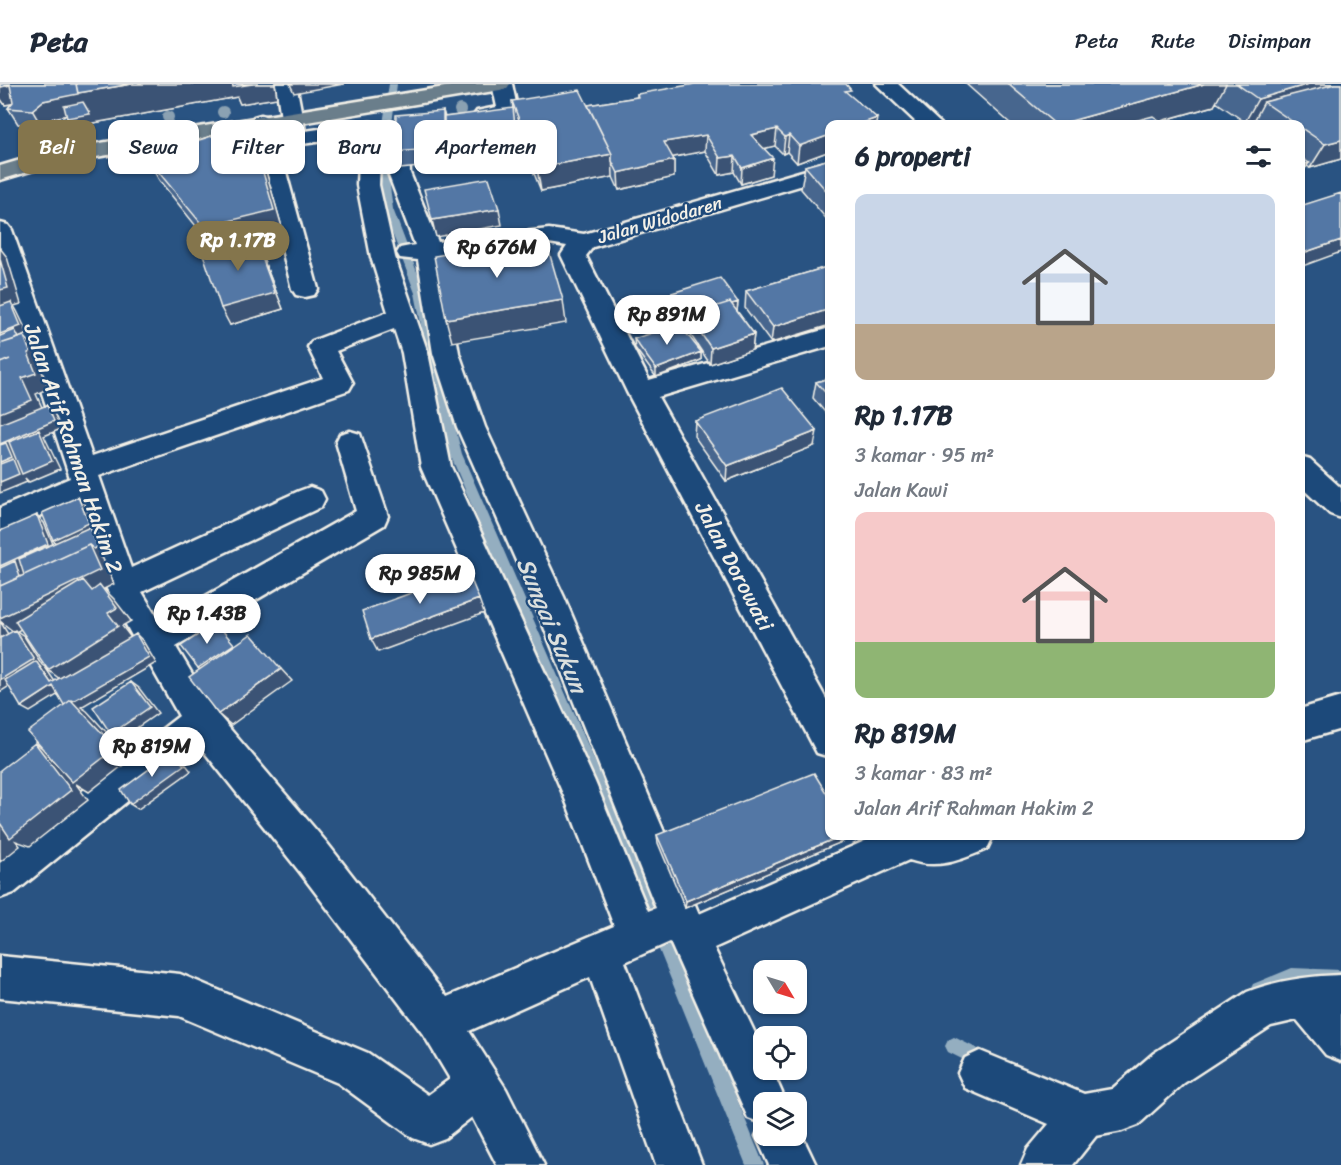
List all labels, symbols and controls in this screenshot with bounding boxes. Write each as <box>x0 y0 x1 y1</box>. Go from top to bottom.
text: Peta <box>30 17 88 66</box>
text: Peta <box>1075 22 1118 60</box>
text: Rute <box>1151 22 1195 60</box>
text: Disimpan <box>1228 22 1311 60</box>
chip: Beli <box>18 120 96 174</box>
chip: Sewa <box>108 120 199 174</box>
chip: Filter <box>211 120 305 174</box>
chip: Baru <box>317 120 402 174</box>
chip: Apartemen <box>414 120 557 174</box>
text: 6 properti <box>855 133 970 179</box>
icon: filters <box>1242 140 1275 173</box>
street label: Jalan Widodaren <box>593 187 726 253</box>
pin: Rp 1.17B <box>176 221 300 272</box>
text: Rp 1.17B <box>200 223 276 258</box>
pin: Rp 676M <box>442 228 552 279</box>
text: Rp 676M <box>457 230 537 265</box>
icon: home <box>1011 233 1119 341</box>
pin: Rp 891M <box>612 295 722 346</box>
text: Rp 891M <box>628 297 706 332</box>
street label: Jalan Arif Rahman Hakim 2 <box>12 317 135 579</box>
text: Rp 1.17B <box>855 392 953 438</box>
text: 3 kamar · 95 m² <box>855 438 994 473</box>
text: Jalan Kawi <box>855 473 948 508</box>
street label: Jalan Dorowati <box>683 493 786 639</box>
water label: Sungai Sukun <box>504 550 601 702</box>
icon: home <box>1011 551 1119 659</box>
pin: Rp 985M <box>365 554 475 605</box>
text: Rp 985M <box>379 556 461 591</box>
pin: Rp 1.43B <box>145 594 269 645</box>
text: Rp 1.43B <box>168 596 246 631</box>
text: Rp 819M <box>855 710 956 756</box>
pin: Rp 819M <box>97 727 207 778</box>
text: Rp 819M <box>113 729 191 764</box>
text: 3 kamar · 83 m² <box>855 756 993 791</box>
text: Jalan Arif Rahman Hakim 2 <box>855 791 1094 826</box>
north arrow <box>753 960 807 1014</box>
map controls <box>753 960 807 1146</box>
button: locate <box>753 1026 807 1080</box>
button: layers <box>753 1092 807 1146</box>

